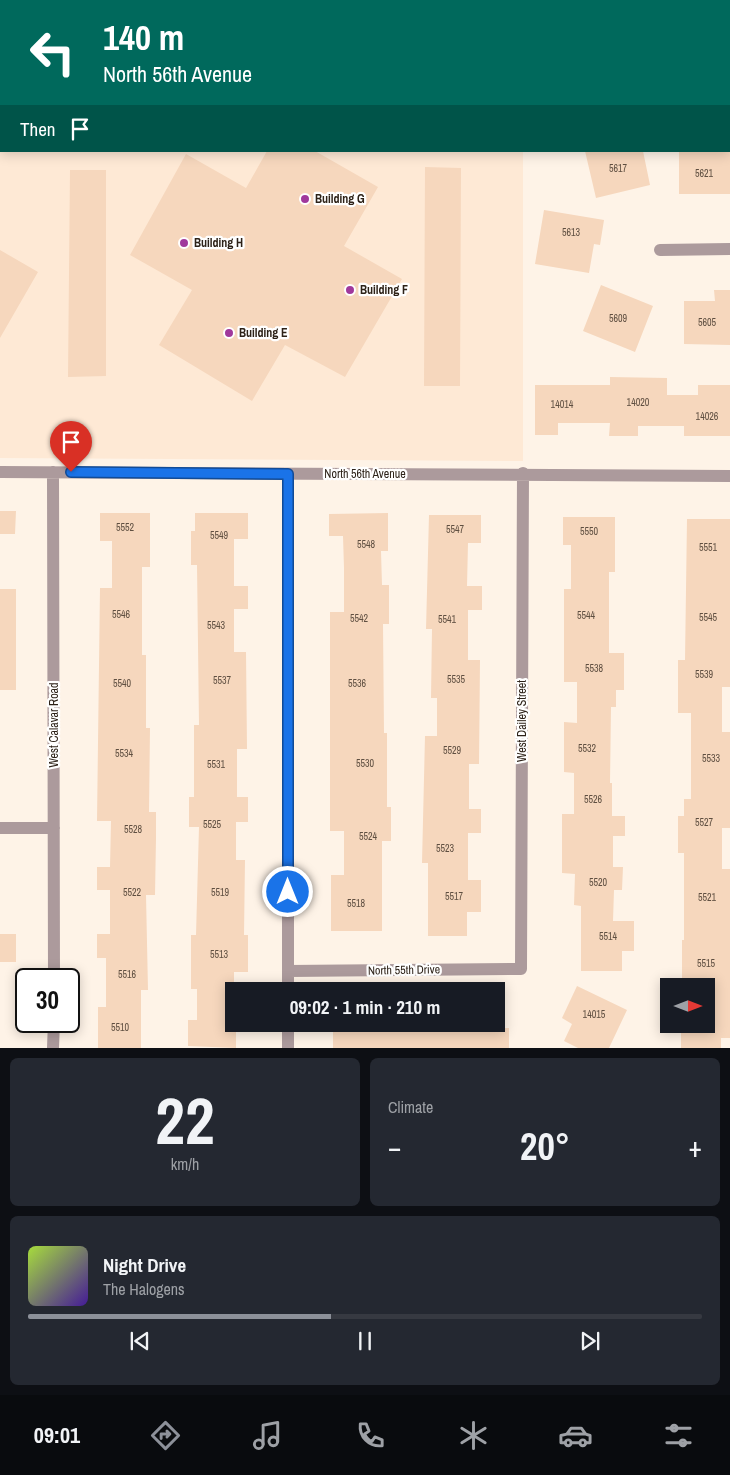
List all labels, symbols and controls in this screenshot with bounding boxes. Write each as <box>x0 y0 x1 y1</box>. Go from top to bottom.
text: 140 m <box>103 14 184 61</box>
icon: left <box>20 20 85 85</box>
text: North 56th Avenue <box>103 59 252 89</box>
icon: arrive <box>66 115 94 143</box>
text: Then <box>20 116 56 142</box>
house number: 5617 <box>609 162 628 175</box>
house number: 5621 <box>695 167 714 180</box>
place label: Building G <box>315 191 365 207</box>
marker: Building G <box>299 193 311 205</box>
house number: 5613 <box>562 226 581 239</box>
place label: Building H <box>194 235 243 251</box>
marker: Building H <box>178 237 190 249</box>
place label: Building F <box>360 282 408 298</box>
marker: Building F <box>344 284 356 296</box>
house number: 5609 <box>609 312 628 325</box>
house number: 5605 <box>698 316 717 329</box>
place label: Building E <box>239 325 288 341</box>
marker: Building E <box>223 327 235 339</box>
house number: 14020 <box>627 396 650 409</box>
house number: 14014 <box>551 398 574 411</box>
house number: 14026 <box>696 410 719 423</box>
pin <box>50 421 92 472</box>
icon: arrive <box>57 428 85 456</box>
street label: North 56th Avenue <box>324 466 406 482</box>
house number: 5552 <box>116 521 135 534</box>
house number: 5547 <box>446 523 465 536</box>
house number: 5550 <box>580 525 599 538</box>
house number: 5549 <box>210 529 229 542</box>
house number: 5548 <box>357 538 376 551</box>
house number: 5551 <box>699 541 718 554</box>
house number: 5546 <box>112 608 131 621</box>
house number: 5544 <box>577 609 596 622</box>
house number: 5545 <box>699 611 718 624</box>
house number: 5542 <box>350 612 369 625</box>
house number: 5541 <box>438 613 457 626</box>
house number: 5543 <box>207 619 226 632</box>
house number: 5538 <box>585 662 604 675</box>
house number: 5539 <box>695 668 714 681</box>
house number: 5535 <box>447 673 466 686</box>
house number: 5537 <box>213 674 232 687</box>
house number: 5540 <box>113 677 132 690</box>
house number: 5536 <box>348 677 367 690</box>
street label: West Dailey Street <box>514 680 530 762</box>
street label: West Calavar Road <box>46 682 62 768</box>
house number: 5532 <box>578 742 597 755</box>
house number: 5529 <box>443 744 462 757</box>
house number: 5534 <box>115 747 134 760</box>
house number: 5533 <box>702 752 721 765</box>
house number: 5530 <box>356 757 375 770</box>
house number: 5531 <box>207 758 226 771</box>
house number: 5526 <box>584 793 603 806</box>
house number: 5527 <box>695 816 714 829</box>
house number: 5525 <box>203 818 222 831</box>
house number: 5528 <box>124 823 143 836</box>
house number: 5524 <box>359 830 378 843</box>
house number: 5523 <box>436 842 455 855</box>
position arrow <box>261 865 313 917</box>
house number: 5520 <box>589 876 608 889</box>
house number: 5522 <box>123 886 142 899</box>
house number: 5519 <box>211 886 230 899</box>
house number: 5517 <box>445 890 464 903</box>
house number: 5521 <box>698 891 717 904</box>
house number: 5518 <box>347 897 366 910</box>
house number: 5514 <box>599 930 618 943</box>
house number: 5513 <box>210 948 229 961</box>
house number: 5515 <box>697 957 716 970</box>
street label: North 55th Drive <box>368 961 440 979</box>
speed limit sign: 30 <box>15 968 80 1033</box>
house number: 5516 <box>118 968 137 981</box>
north arrow <box>660 978 715 1032</box>
map controls <box>660 978 715 1033</box>
text: 09:02 · 1 min · 210 m <box>290 994 440 1020</box>
house number: 14015 <box>583 1008 606 1021</box>
house number: 5510 <box>111 1021 130 1034</box>
text: 22 <box>155 1077 215 1164</box>
text: Climate <box>388 1096 433 1118</box>
text: 20° <box>520 1121 570 1172</box>
text: − <box>388 1128 401 1166</box>
text: + <box>689 1128 702 1166</box>
text: km/h <box>171 1153 199 1175</box>
text: Night Drive <box>103 1252 186 1278</box>
text: The Halogens <box>103 1278 185 1300</box>
icon: previous <box>126 1327 154 1355</box>
icon: pause <box>351 1327 379 1355</box>
icon: next <box>576 1327 604 1355</box>
icon: directions <box>148 1418 183 1453</box>
icon: music <box>250 1418 285 1453</box>
icon: phone <box>353 1418 388 1453</box>
icon: climate <box>456 1418 491 1453</box>
icon: car <box>558 1418 593 1453</box>
icon: filters <box>661 1418 696 1453</box>
text: 09:01 <box>34 1420 80 1450</box>

